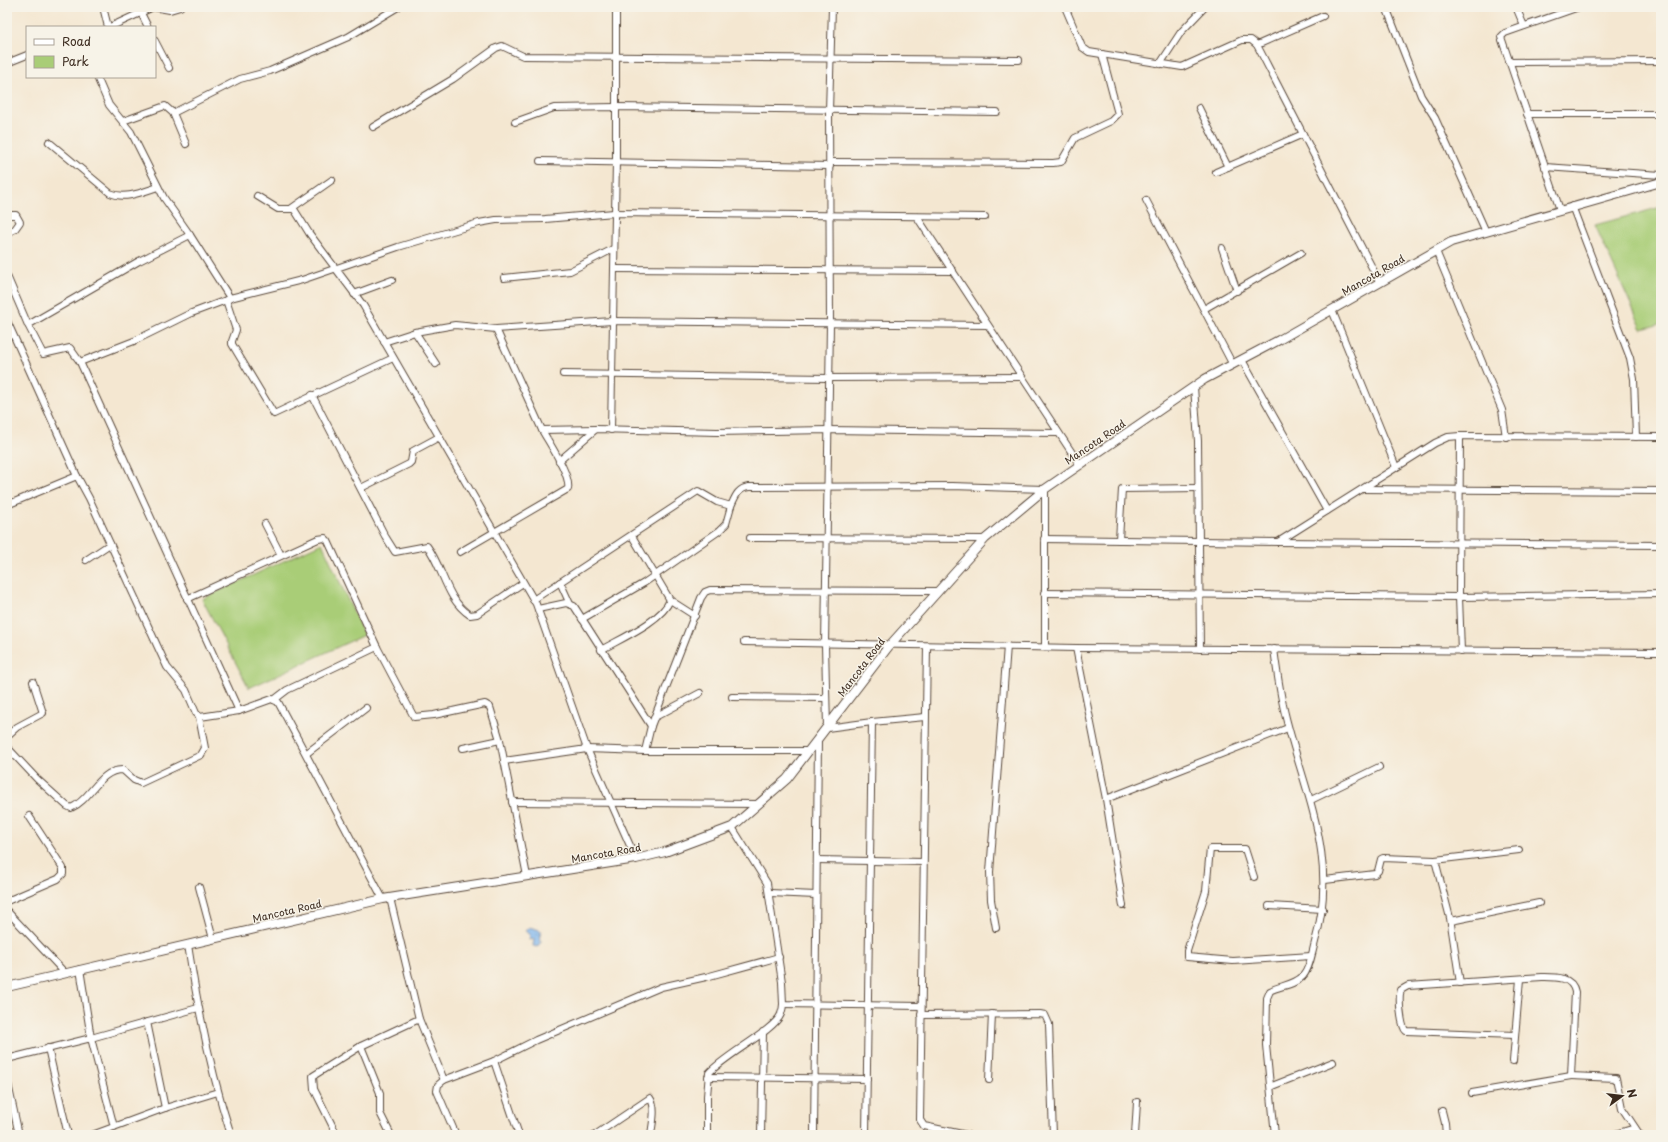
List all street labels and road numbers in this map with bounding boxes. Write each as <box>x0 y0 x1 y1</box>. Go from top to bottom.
street label: Mancota Road <box>1338 250 1407 299</box>
street label: Mancota Road <box>1061 416 1128 468</box>
street label: Mancota Road <box>833 634 888 699</box>
street label: Mancota Road <box>570 839 642 866</box>
street label: Mancota Road <box>251 895 323 926</box>

